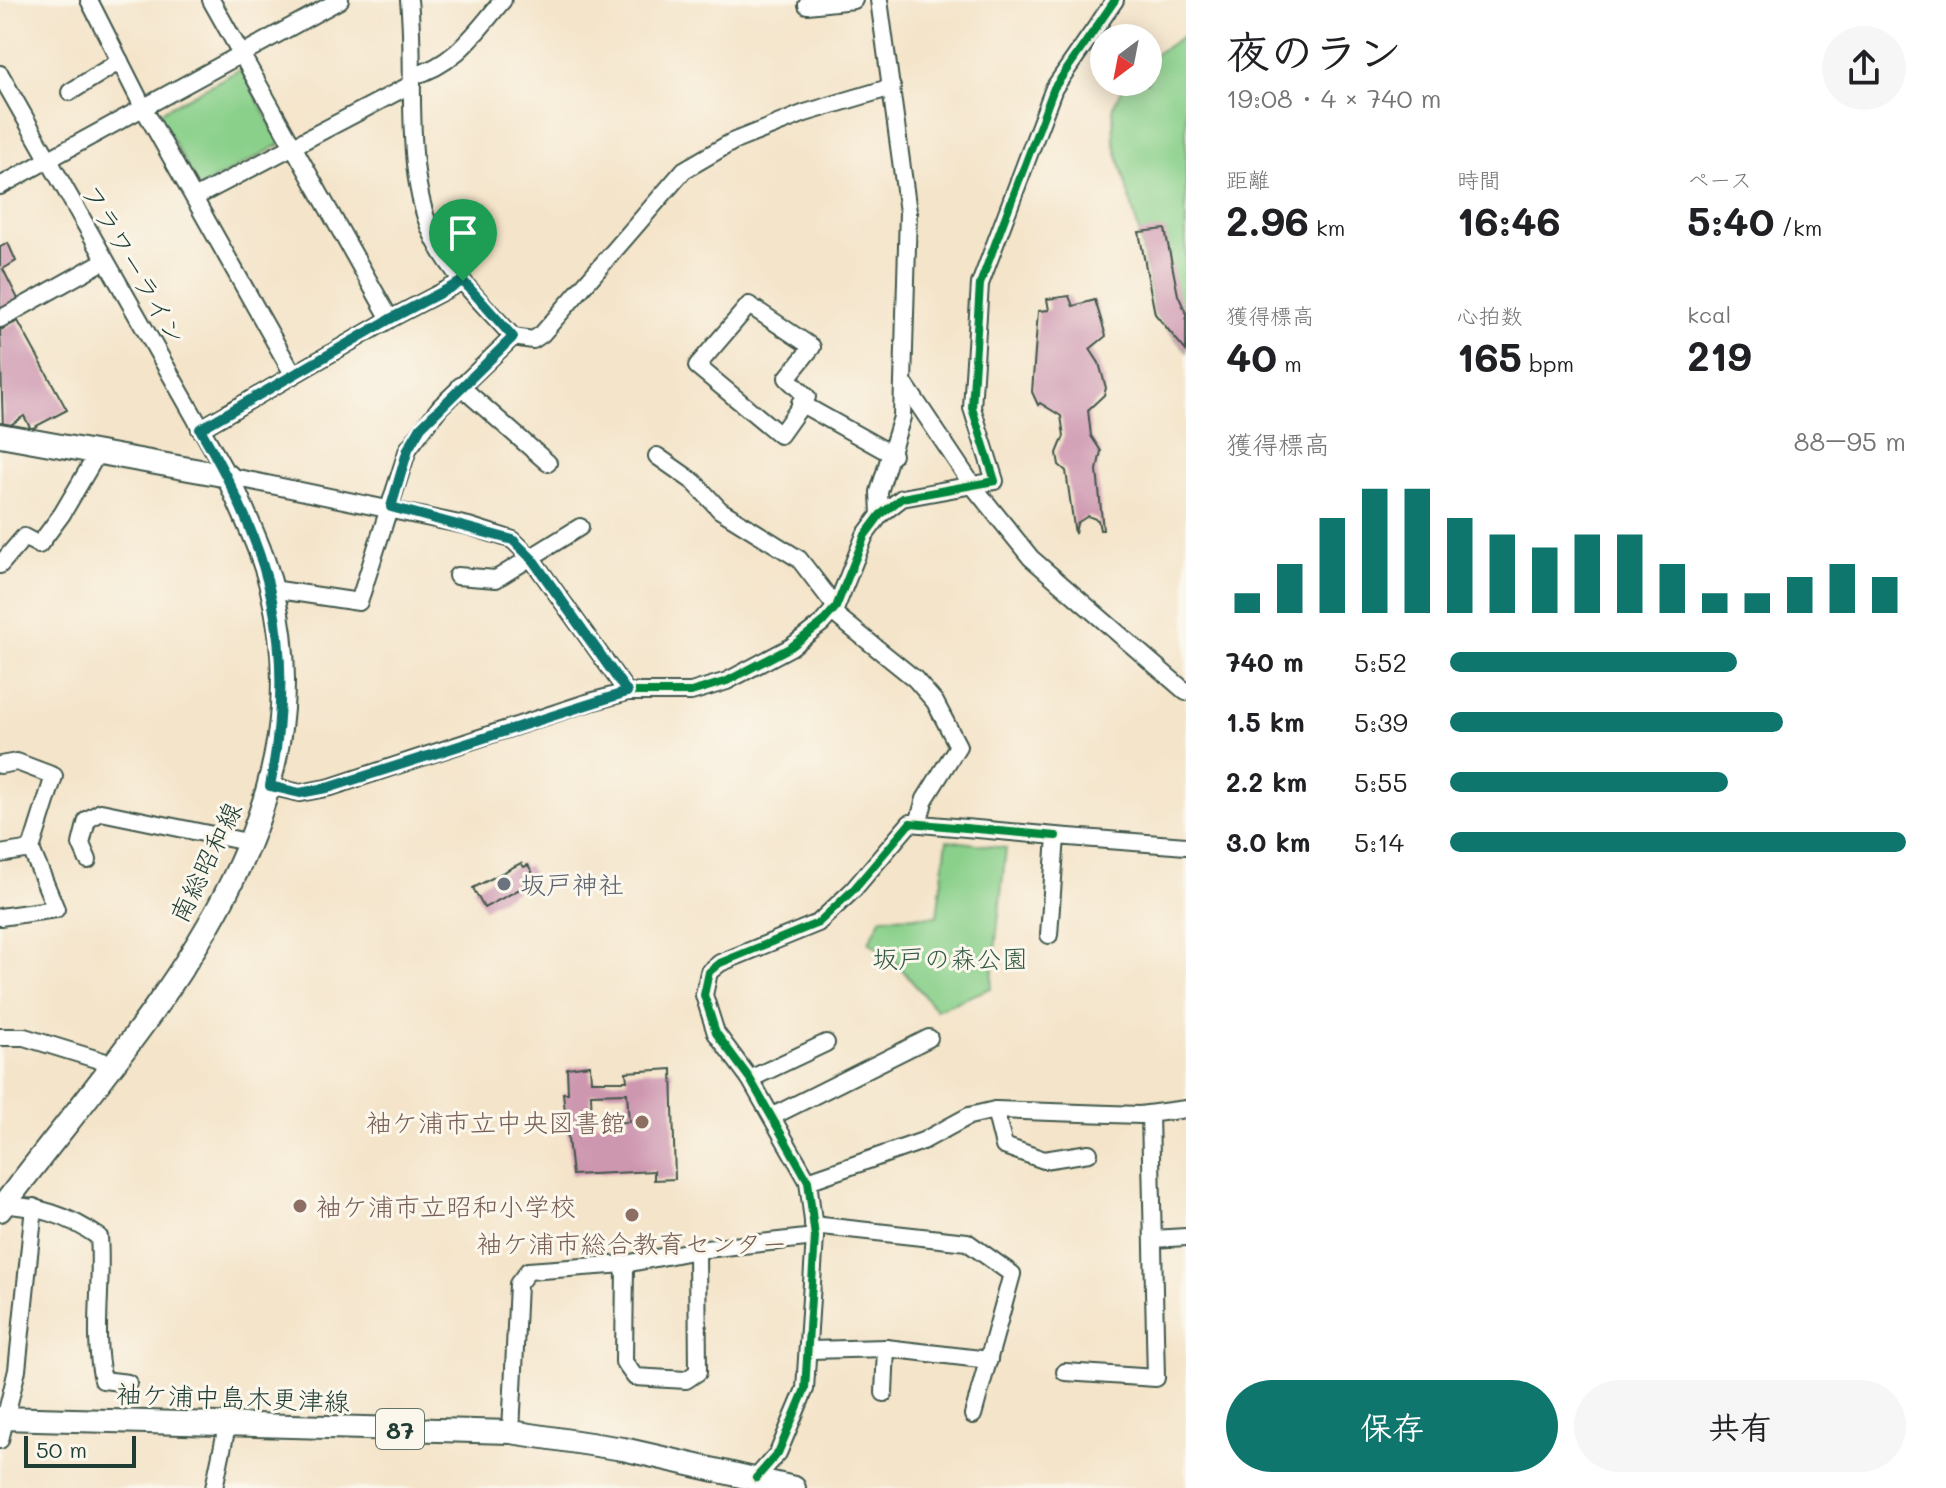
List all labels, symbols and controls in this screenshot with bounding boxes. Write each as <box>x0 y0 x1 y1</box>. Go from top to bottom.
text: 夜のラン <box>1226 22 1402 79</box>
north arrow <box>1090 24 1162 96</box>
map controls <box>1090 24 1162 96</box>
button: share <box>1822 26 1906 110</box>
text: 19:08 · 4 × 740 m <box>1226 81 1442 115</box>
text: 距離 <box>1226 165 1270 194</box>
text: 時間 <box>1457 165 1501 194</box>
text: ペース <box>1687 165 1752 194</box>
street label: フラワーライン <box>74 177 194 351</box>
text: 2.96 <box>1226 194 1309 246</box>
text: 16:46 <box>1457 194 1561 246</box>
text: 5:40 <box>1687 194 1774 246</box>
pin <box>429 199 497 281</box>
icon: arrive <box>441 211 485 255</box>
text: km <box>1309 213 1345 242</box>
text: /km <box>1774 213 1822 242</box>
text: kcal <box>1687 300 1731 329</box>
text: 獲得標高 <box>1226 301 1314 330</box>
text: 心拍数 <box>1457 301 1523 330</box>
text: 219 <box>1687 329 1751 381</box>
text: 40 <box>1226 330 1277 382</box>
text: 165 <box>1457 330 1522 382</box>
text: m <box>1277 349 1302 378</box>
text: bpm <box>1522 349 1574 378</box>
text: 88–95 m <box>1794 424 1906 458</box>
text: 獲得標高 <box>1226 427 1330 461</box>
text: 740 m <box>1226 645 1304 679</box>
text: 5:52 <box>1354 645 1407 679</box>
text: 1.5 km <box>1226 705 1305 739</box>
text: 5:39 <box>1354 705 1408 739</box>
text: 2.2 km <box>1226 765 1307 799</box>
text: 5:55 <box>1354 765 1408 799</box>
street label: 南総昭和線 <box>161 796 249 928</box>
text: 3.0 km <box>1226 825 1310 859</box>
text: 5:14 <box>1354 825 1404 859</box>
place label: 坂戸神社 <box>520 867 624 901</box>
marker: 坂戸神社 <box>495 875 513 893</box>
park label: 坂戸の森公園 <box>872 941 1028 975</box>
place label: 袖ケ浦市立中央図書館 <box>366 1105 626 1139</box>
marker: 袖ケ浦市立中央図書館 <box>633 1113 651 1131</box>
place label: 袖ケ浦市立昭和小学校 <box>316 1189 576 1223</box>
marker: 袖ケ浦市立昭和小学校 <box>291 1197 309 1215</box>
marker: 袖ケ浦市総合教育センター <box>623 1206 641 1224</box>
place label: 袖ケ浦市総合教育センター <box>477 1226 787 1260</box>
street label: 袖ケ浦中島木更津線 <box>115 1376 351 1418</box>
button: 保存 <box>1226 1380 1558 1472</box>
button: 共有 <box>1574 1380 1906 1472</box>
road number: 87 <box>376 1409 424 1449</box>
scale bar <box>24 1432 136 1468</box>
text: 50 m <box>36 1435 87 1464</box>

